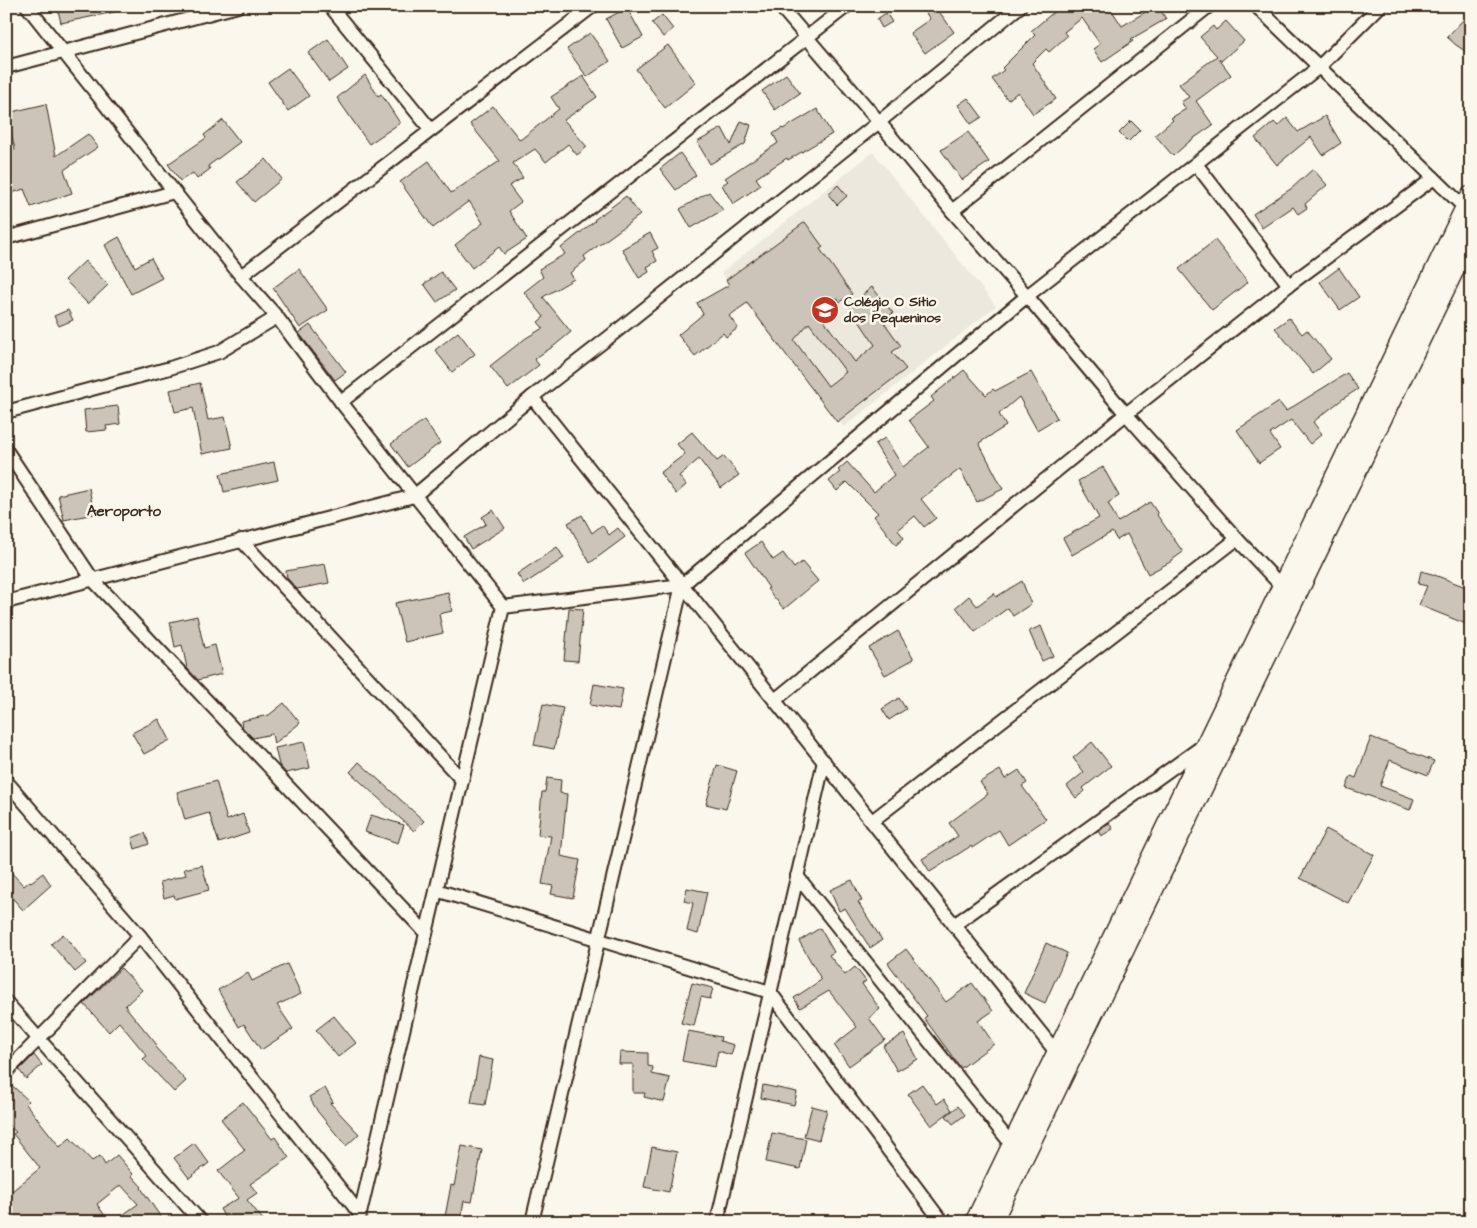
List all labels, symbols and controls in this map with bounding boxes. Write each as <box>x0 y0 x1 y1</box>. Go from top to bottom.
place label: Colégio O Sítio dos Pequeninos <box>843 292 941 328</box>
school or university icon: Colégio O Sítio dos Pequeninos <box>810 295 840 325</box>
district label: Aeroporto <box>87 501 162 522</box>

